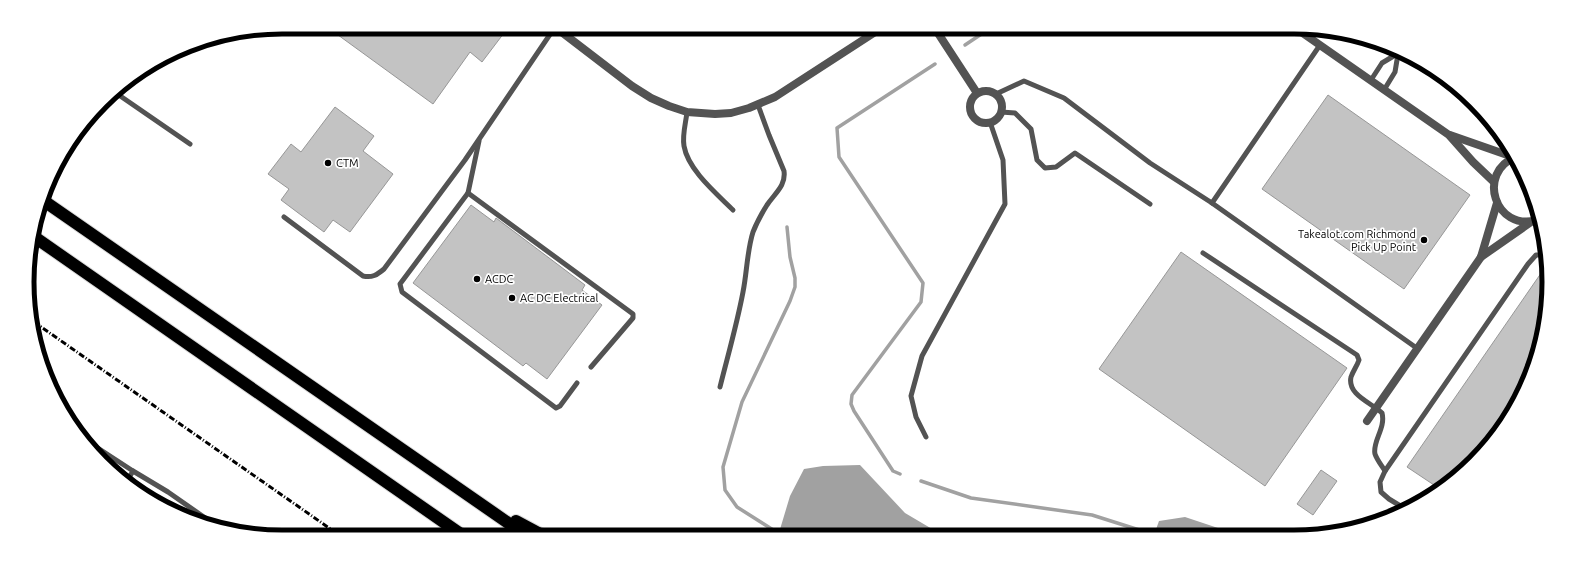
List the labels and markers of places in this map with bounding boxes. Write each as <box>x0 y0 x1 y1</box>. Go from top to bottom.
place label: CTM <box>336 157 359 169</box>
marker: CTM <box>323 158 333 168</box>
place label: Takealot.com Richmond Pick Up Point <box>1298 228 1417 253</box>
marker: Takealot.com Richmond Pick Up Point <box>1419 235 1429 245</box>
place label: ACDC <box>485 273 514 285</box>
marker: ACDC <box>472 274 482 284</box>
place label: AC DC Electrical <box>520 292 598 304</box>
marker: AC DC Electrical <box>507 293 517 303</box>

